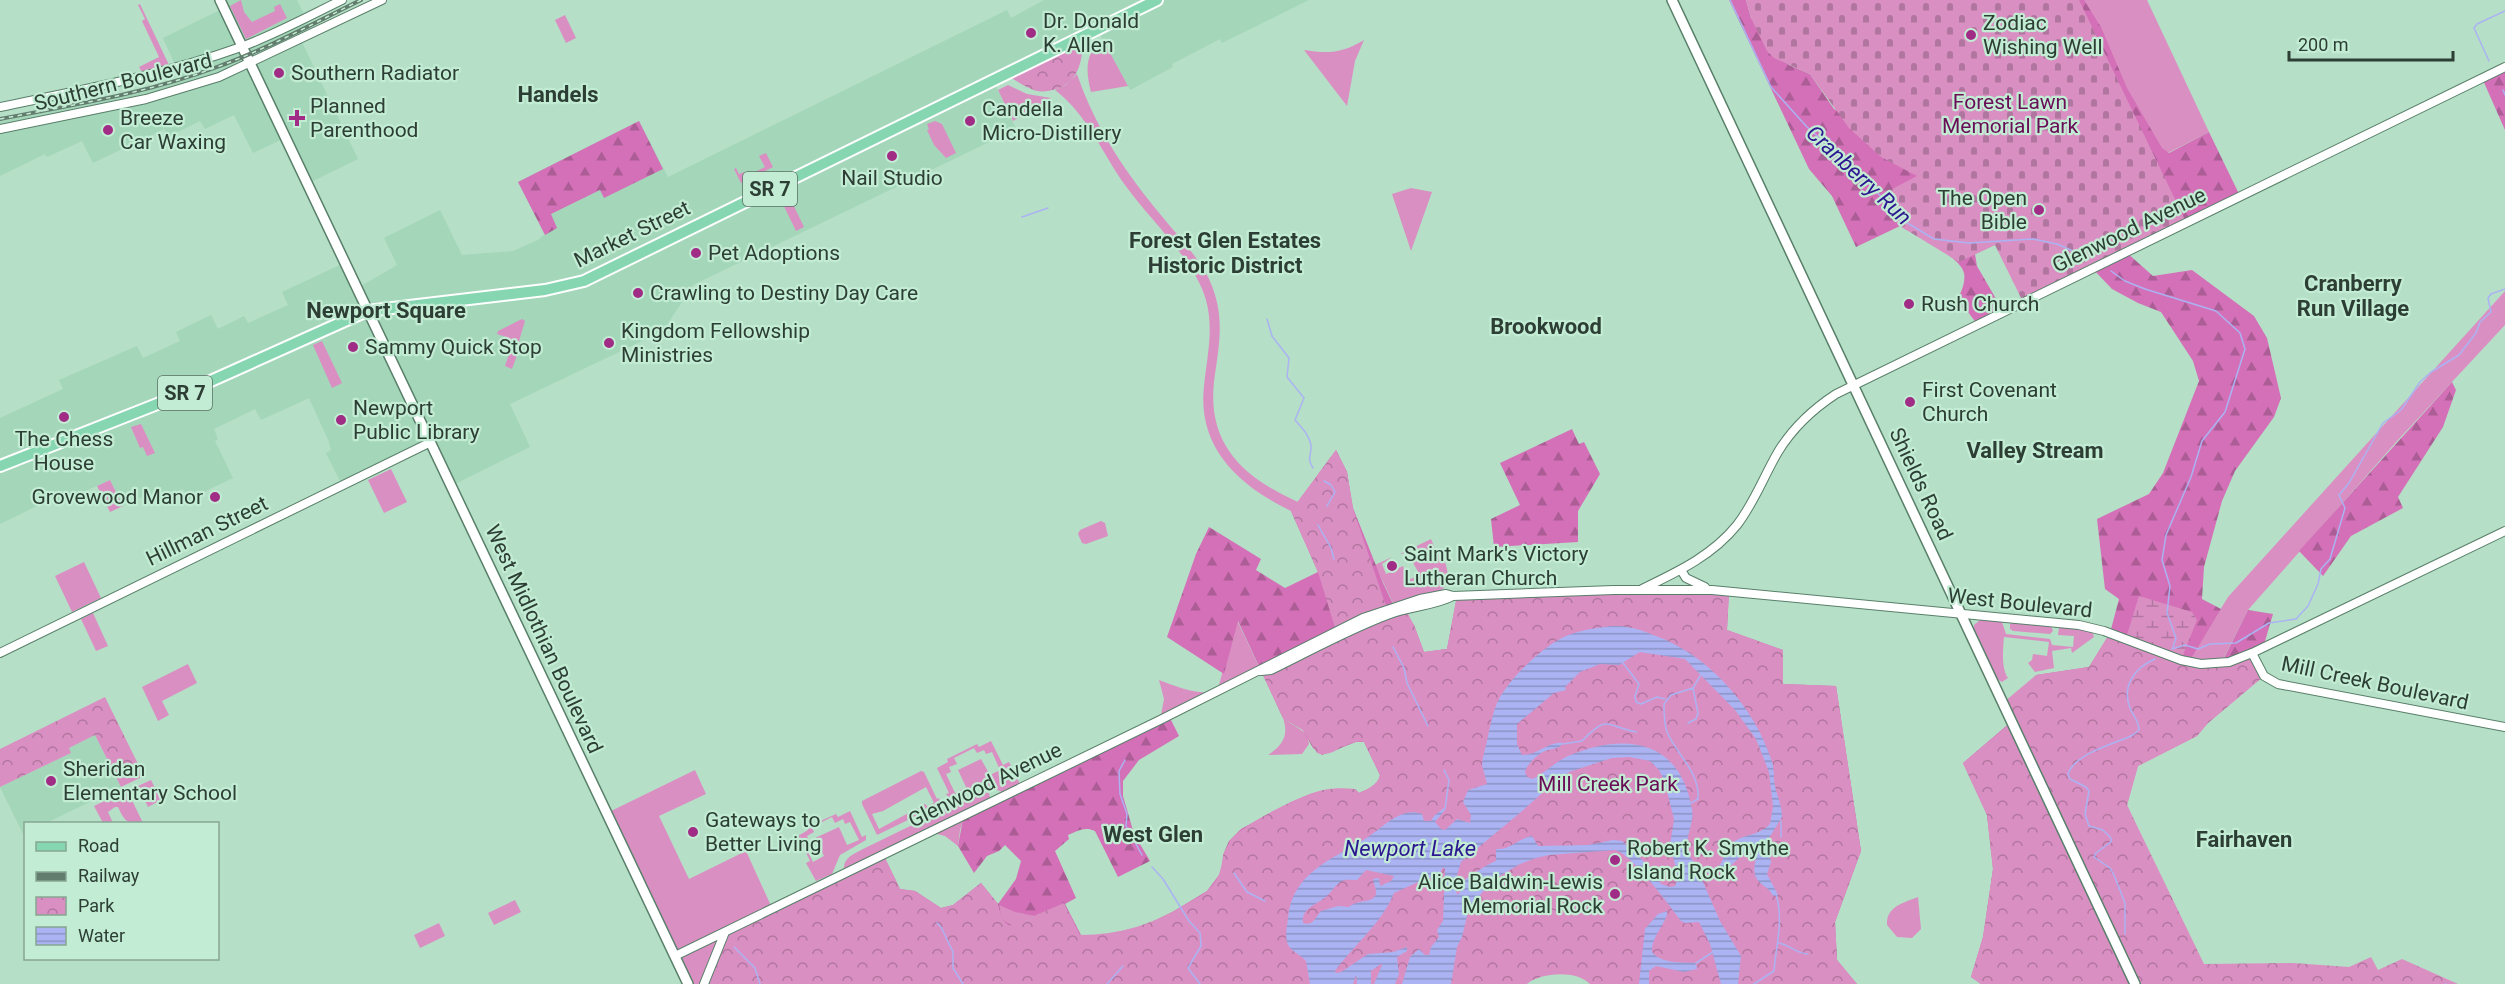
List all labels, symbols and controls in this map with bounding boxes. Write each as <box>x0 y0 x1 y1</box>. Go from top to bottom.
place label: Dr. Donald K. Allen <box>1043 9 1139 57</box>
place label: Zodiac Wishing Well <box>1983 11 2103 59</box>
scale bar <box>2289 24 2452 62</box>
marker: Dr. Donald K. Allen <box>1024 26 1038 40</box>
marker: Zodiac Wishing Well <box>1964 28 1978 42</box>
text: 200 m <box>2298 34 2349 55</box>
street label: Southern Boulevard <box>32 48 214 116</box>
place label: Southern Radiator <box>291 61 459 85</box>
marker: Southern Radiator <box>272 66 286 80</box>
district label: Handels <box>517 82 599 107</box>
park label: Forest Lawn Memorial Park <box>1942 90 2078 138</box>
place label: Planned Parenthood <box>310 94 418 142</box>
place label: Candella Micro-Distillery <box>982 97 1121 145</box>
place label: Breeze Car Waxing <box>120 106 226 154</box>
marker: Planned Parenthood <box>288 109 306 127</box>
marker: Candella Micro-Distillery <box>963 114 977 128</box>
water label: Cranberry Run <box>1801 120 1917 230</box>
marker: Breeze Car Waxing <box>101 123 115 137</box>
marker: Nail Studio <box>885 149 899 163</box>
place label: Nail Studio <box>841 166 943 190</box>
road number: SR 7 <box>743 172 797 206</box>
street label: Glenwood Avenue <box>2048 182 2210 278</box>
place label: The Open Bible <box>1938 186 2027 234</box>
street label: Market Street <box>570 196 694 272</box>
marker: The Open Bible <box>2032 203 2046 217</box>
district label: Forest Glen Estates Historic District <box>1129 228 1321 278</box>
place label: Pet Adoptions <box>708 241 840 265</box>
marker: Pet Adoptions <box>689 246 703 260</box>
district label: Cranberry Run Village <box>2297 271 2409 321</box>
place label: Crawling to Destiny Day Care <box>650 281 918 305</box>
marker: Crawling to Destiny Day Care <box>631 286 645 300</box>
place label: Rush Church <box>1921 292 2039 316</box>
marker: Rush Church <box>1902 297 1916 311</box>
district label: Newport Square <box>306 298 466 323</box>
district label: Brookwood <box>1490 314 1602 339</box>
place label: Kingdom Fellowship Ministries <box>621 319 810 367</box>
place label: Sammy Quick Stop <box>365 335 542 359</box>
marker: Kingdom Fellowship Ministries <box>602 336 616 350</box>
marker: Sammy Quick Stop <box>346 340 360 354</box>
road number: SR 7 <box>158 376 212 410</box>
place label: First Covenant Church <box>1922 378 2057 426</box>
marker: First Covenant Church <box>1903 395 1917 409</box>
place label: Newport Public Library <box>353 396 480 444</box>
marker: The Chess House <box>57 410 71 424</box>
marker: Newport Public Library <box>334 413 348 427</box>
street label: Shields Road <box>1884 424 1958 544</box>
place label: The Chess House <box>15 427 113 475</box>
district label: Valley Stream <box>1966 438 2104 463</box>
place label: Grovewood Manor <box>32 485 203 509</box>
marker: Grovewood Manor <box>208 490 222 504</box>
street label: Hillman Street <box>142 491 272 571</box>
street label: West Midlothian Boulevard <box>480 521 608 757</box>
place label: Saint Mark's Victory Lutheran Church <box>1404 542 1589 590</box>
marker: Saint Mark's Victory Lutheran Church <box>1385 559 1399 573</box>
street label: West Boulevard <box>1946 583 2094 623</box>
street label: Mill Creek Boulevard <box>2279 651 2471 715</box>
street label: Glenwood Avenue <box>904 737 1066 833</box>
place label: Sheridan Elementary School <box>63 757 237 805</box>
park label: Mill Creek Park <box>1538 772 1678 796</box>
marker: Sheridan Elementary School <box>44 774 58 788</box>
place label: Gateways to Better Living <box>705 808 822 856</box>
legend <box>24 822 219 960</box>
district label: West Glen <box>1103 822 1203 847</box>
marker: Gateways to Better Living <box>686 825 700 839</box>
district label: Fairhaven <box>2196 827 2292 852</box>
text: Road <box>78 835 119 856</box>
water label: Newport Lake <box>1344 836 1476 861</box>
place label: Robert K. Smythe Island Rock <box>1627 836 1789 884</box>
marker: Robert K. Smythe Island Rock <box>1608 853 1622 867</box>
text: Railway <box>78 865 140 886</box>
place label: Alice Baldwin-Lewis Memorial Rock <box>1418 870 1603 918</box>
marker: Alice Baldwin-Lewis Memorial Rock <box>1608 887 1622 901</box>
text: Park <box>78 895 115 916</box>
text: Water <box>78 925 125 946</box>

